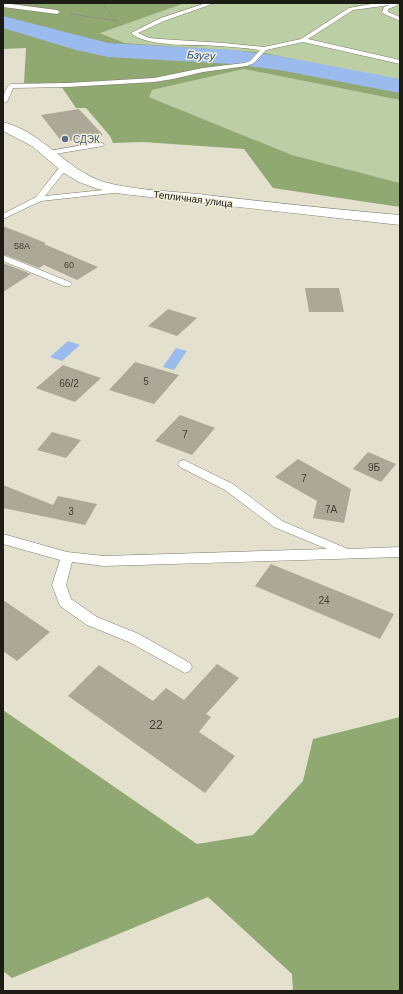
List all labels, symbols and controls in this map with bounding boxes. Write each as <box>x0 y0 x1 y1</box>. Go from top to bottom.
water label: Бзугу <box>187 48 217 62</box>
marker: СДЭК <box>60 134 70 144</box>
place label: СДЭК <box>73 134 100 145</box>
street label: Тепличная улица <box>153 189 234 209</box>
house number: 58А <box>14 241 30 251</box>
house number: 60 <box>64 260 74 270</box>
house number: 5 <box>143 376 149 387</box>
house number: 66/2 <box>59 378 79 389</box>
house number: 7 <box>182 429 188 440</box>
house number: 9Б <box>368 462 380 473</box>
house number: 7 <box>301 473 307 484</box>
house number: 7А <box>325 504 337 515</box>
house number: 3 <box>68 506 74 517</box>
house number: 24 <box>318 595 330 606</box>
house number: 22 <box>149 718 163 732</box>

